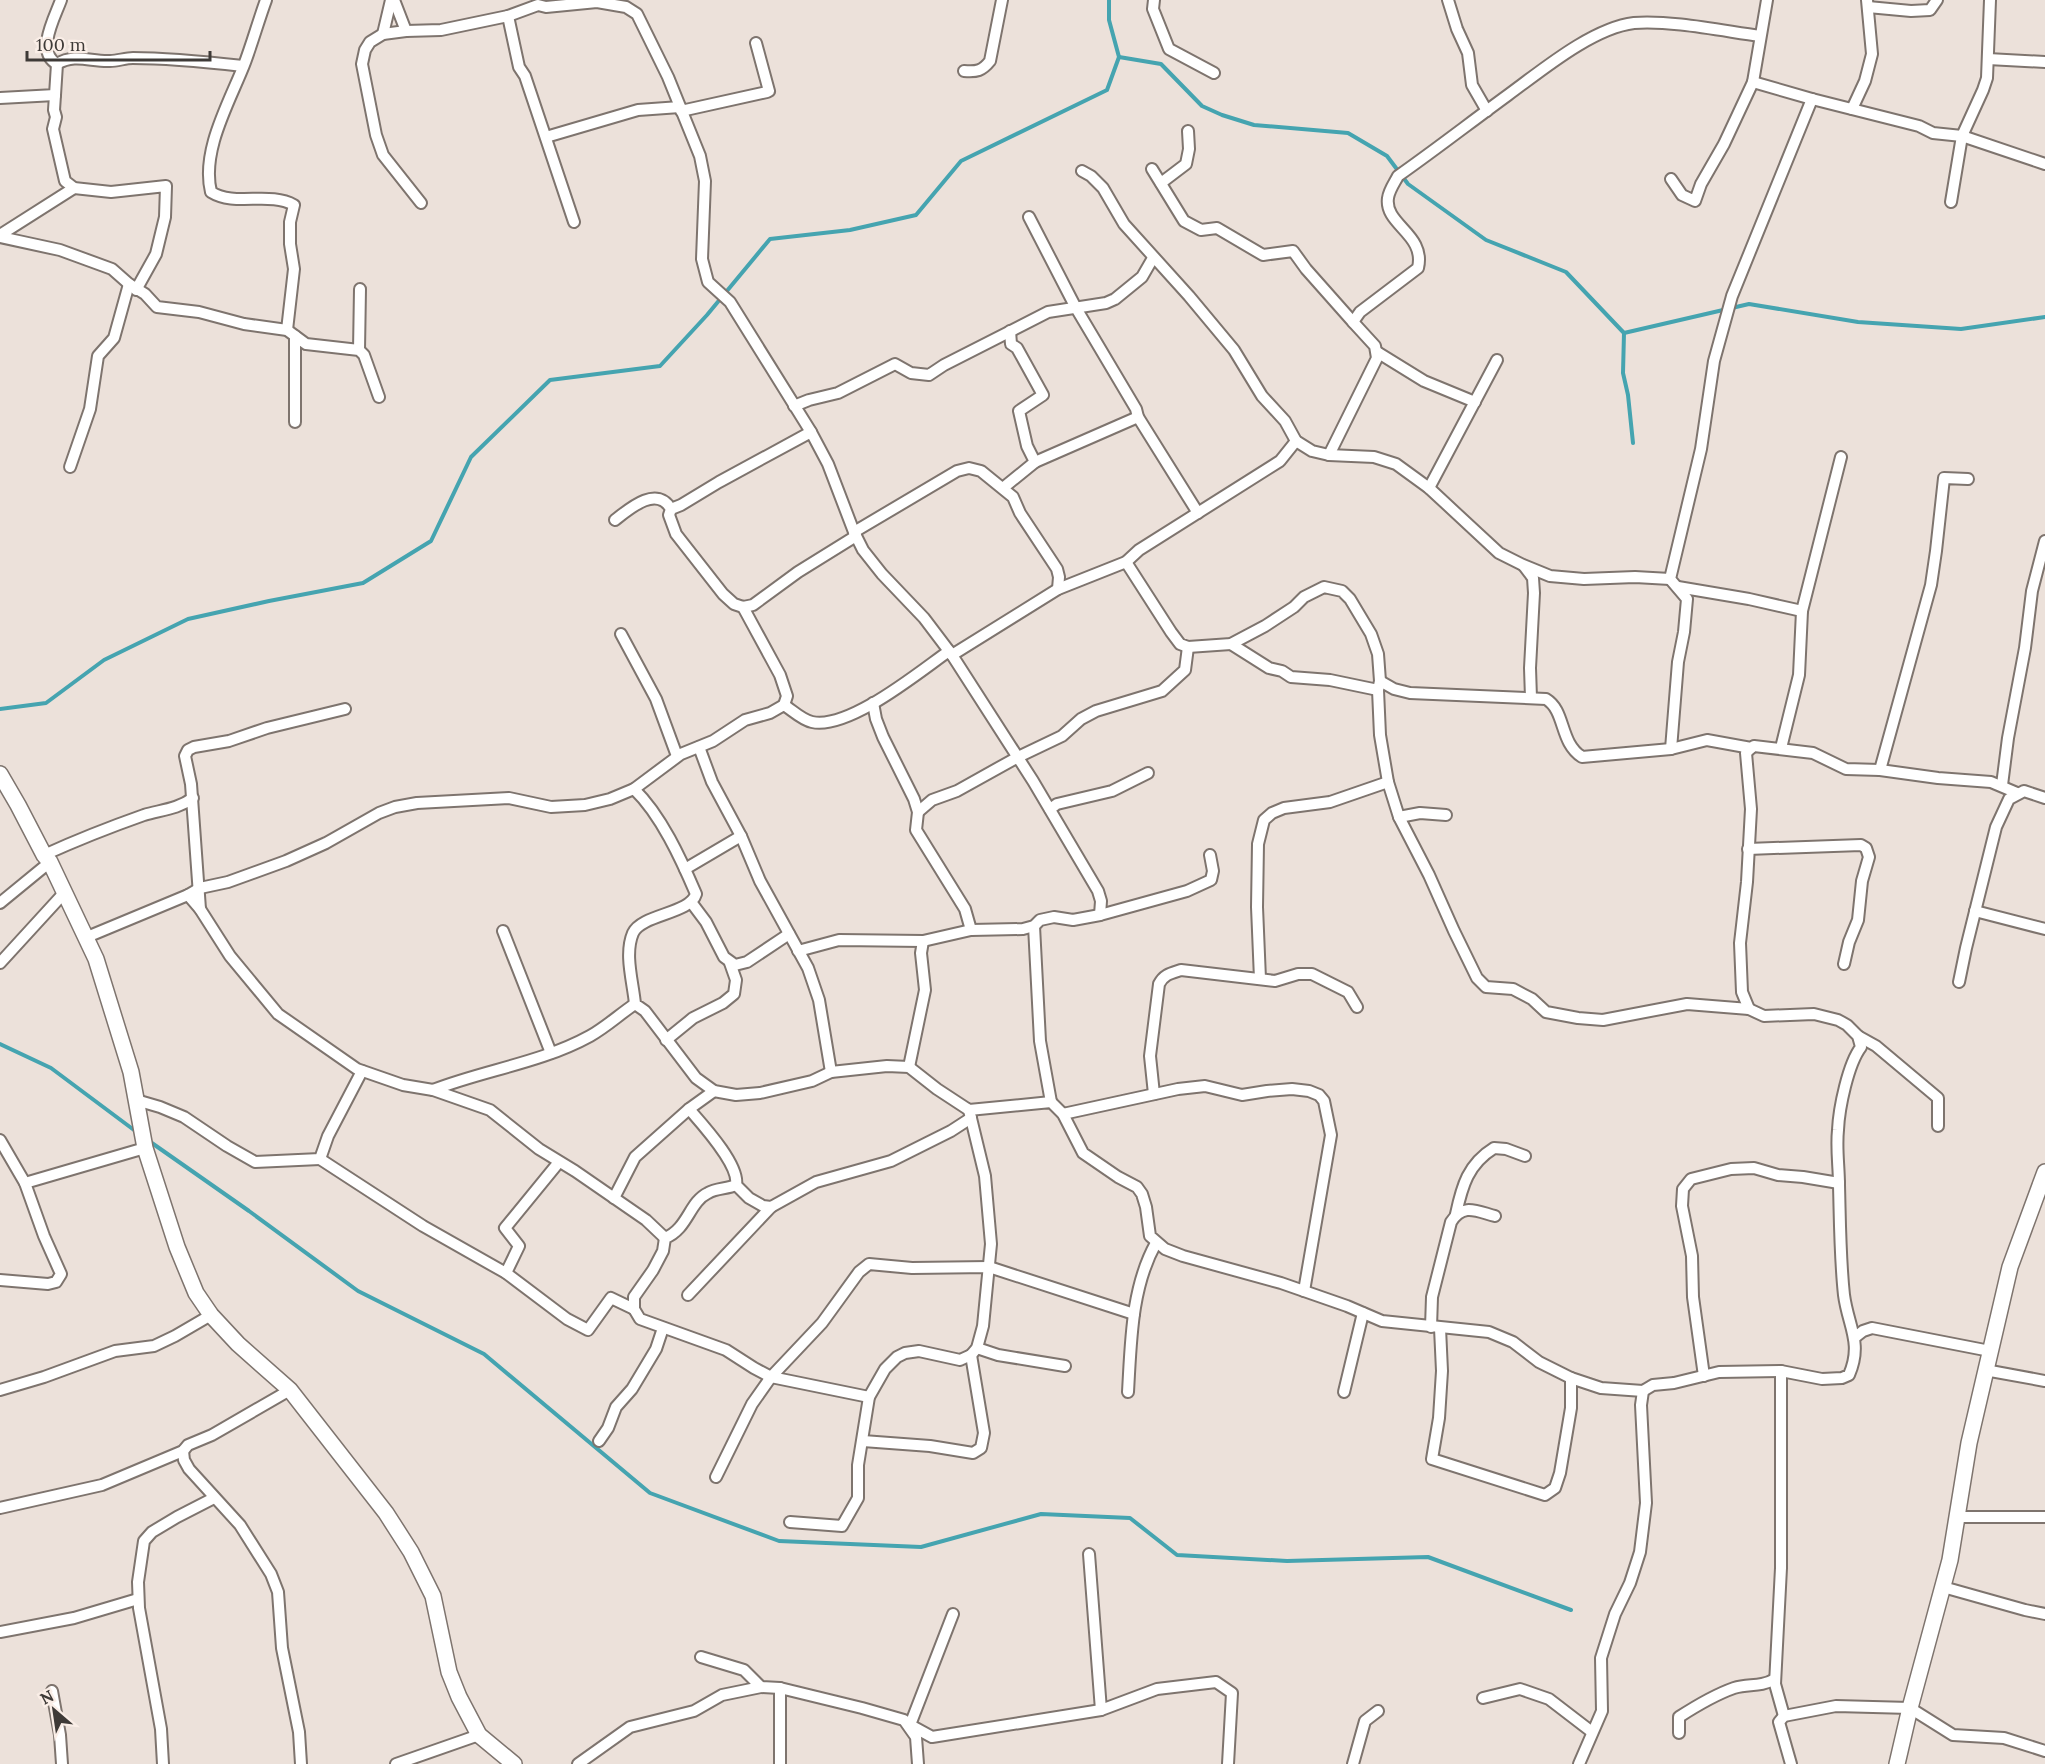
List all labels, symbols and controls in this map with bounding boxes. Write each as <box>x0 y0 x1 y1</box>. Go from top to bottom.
scale bar <box>27 24 210 62</box>
text: 100 m <box>36 33 86 56</box>
north arrow <box>24 1680 84 1740</box>
text: N <box>36 1685 57 1709</box>

